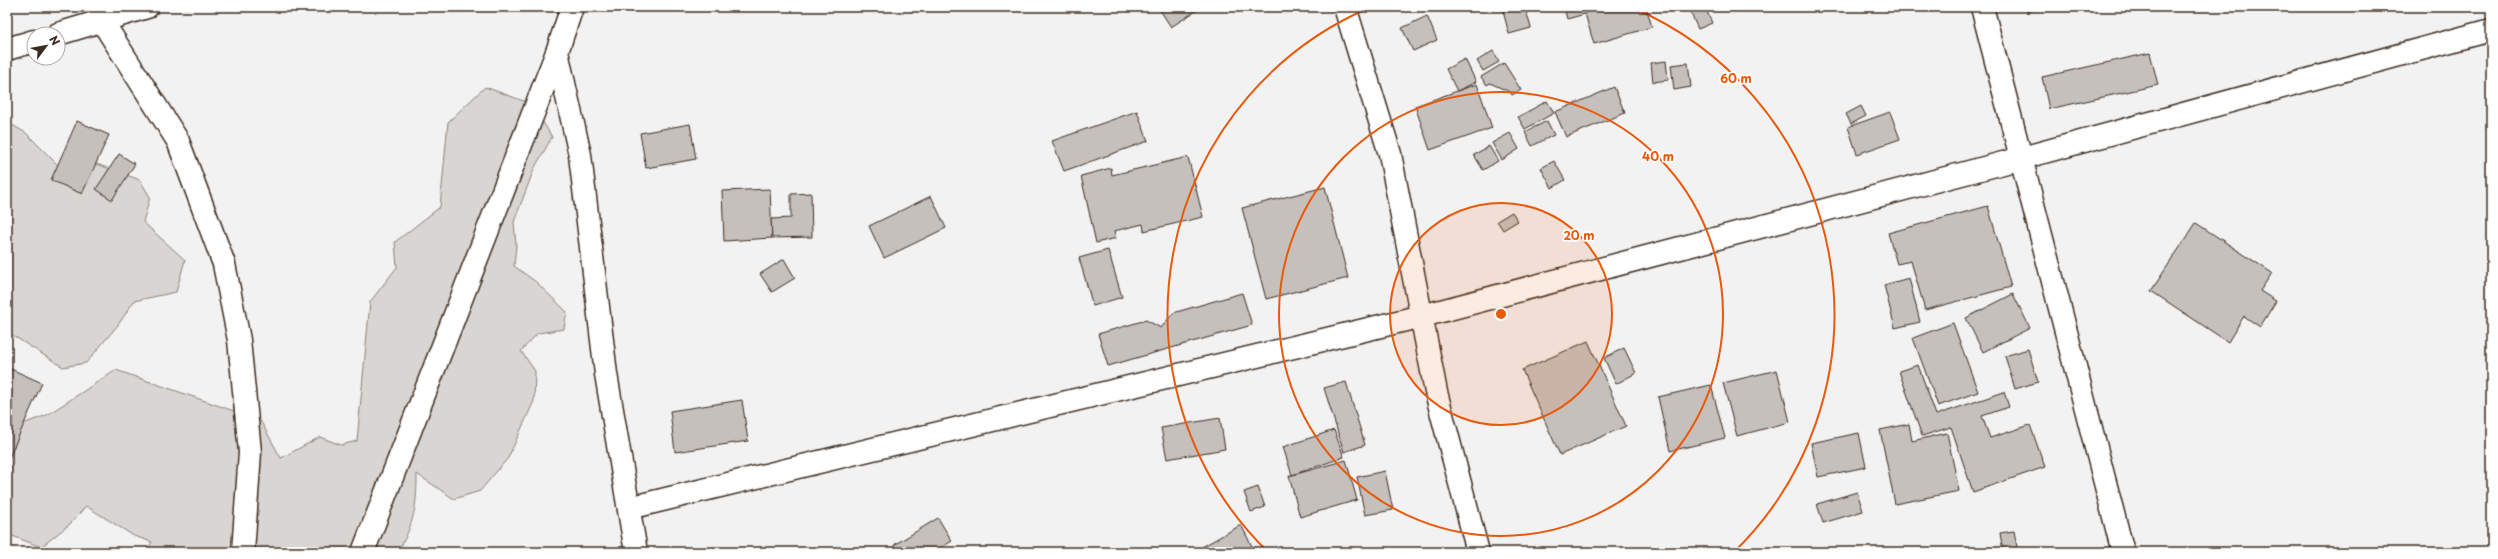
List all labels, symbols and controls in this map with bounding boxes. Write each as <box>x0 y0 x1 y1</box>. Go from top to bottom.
north arrow <box>26 26 66 66</box>
text: N <box>45 32 65 49</box>
text: 60 m <box>1720 69 1752 87</box>
text: 40 m <box>1642 147 1674 165</box>
text: 20 m <box>1563 226 1595 244</box>
centre of rings <box>1494 307 1508 321</box>

